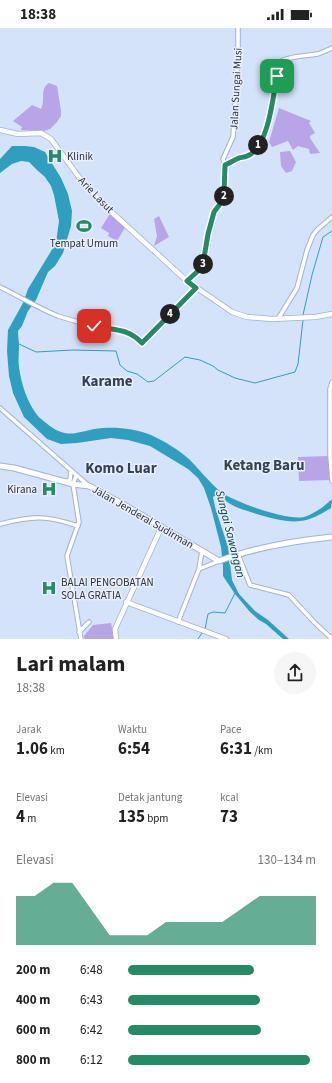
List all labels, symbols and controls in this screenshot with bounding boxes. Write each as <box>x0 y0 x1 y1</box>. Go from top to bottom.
text: 18:38 <box>20 4 56 25</box>
street label: Jalan Sungai Musi <box>226 47 246 131</box>
pin <box>260 59 294 93</box>
icon: arrive <box>266 65 288 87</box>
pin: 1 <box>248 135 268 155</box>
text: 1 <box>255 137 261 152</box>
hospital icon: Klinik <box>46 147 64 165</box>
place label: Klinik <box>67 149 94 164</box>
street label: Arie Lasut <box>75 173 117 217</box>
pin: 2 <box>214 186 234 206</box>
text: 2 <box>221 188 227 203</box>
sports icon: Tempat Umum <box>75 217 93 235</box>
place label: Tempat Umum <box>50 236 118 251</box>
pin: 3 <box>193 254 213 274</box>
text: 3 <box>200 256 206 271</box>
pin: 4 <box>160 304 180 324</box>
text: 4 <box>167 306 173 321</box>
pin <box>77 309 111 343</box>
icon: check <box>83 315 105 337</box>
district label: Karame <box>81 371 133 392</box>
district label: Ketang Baru <box>224 455 305 476</box>
district label: Komo Luar <box>85 458 157 479</box>
hospital icon: Kirana <box>40 480 58 498</box>
place label: Kirana <box>7 482 37 497</box>
street label: Jalan Jenderal Sudirman <box>89 482 197 552</box>
water label: Sungai Sawangan <box>211 489 249 579</box>
place label: BALAI PENGOBATAN SOLA GRATIA <box>61 575 154 603</box>
hospital icon: BALAI PENGOBATAN SOLA GRATIA <box>40 579 58 597</box>
text: Lari malam <box>16 648 125 680</box>
button: share <box>274 652 316 694</box>
text: 18:38 <box>16 679 45 697</box>
text: Jarak <box>16 722 41 737</box>
text: Waktu <box>118 722 147 737</box>
text: Pace <box>220 722 242 737</box>
text: 1.06 <box>16 737 48 761</box>
text: 6:54 <box>118 737 150 761</box>
text: 6:31 <box>220 737 252 761</box>
text: km <box>48 743 65 758</box>
text: /km <box>252 743 273 758</box>
text: Elevasi <box>16 790 48 805</box>
text: Detak jantung <box>118 790 182 805</box>
text: kcal <box>220 790 239 805</box>
text: 4 <box>16 805 25 829</box>
text: 135 <box>118 805 145 829</box>
text: 73 <box>220 805 238 829</box>
text: m <box>25 811 36 826</box>
text: bpm <box>145 811 168 826</box>
text: Elevasi <box>16 851 54 869</box>
text: 130–134 m <box>258 851 316 869</box>
text: 200 m <box>16 961 50 979</box>
text: 6:48 <box>80 961 103 979</box>
text: 400 m <box>16 991 50 1009</box>
text: 6:43 <box>80 991 103 1009</box>
text: 600 m <box>16 1021 50 1039</box>
text: 6:42 <box>80 1021 103 1039</box>
text: 800 m <box>16 1051 50 1069</box>
text: 6:12 <box>80 1051 103 1069</box>

